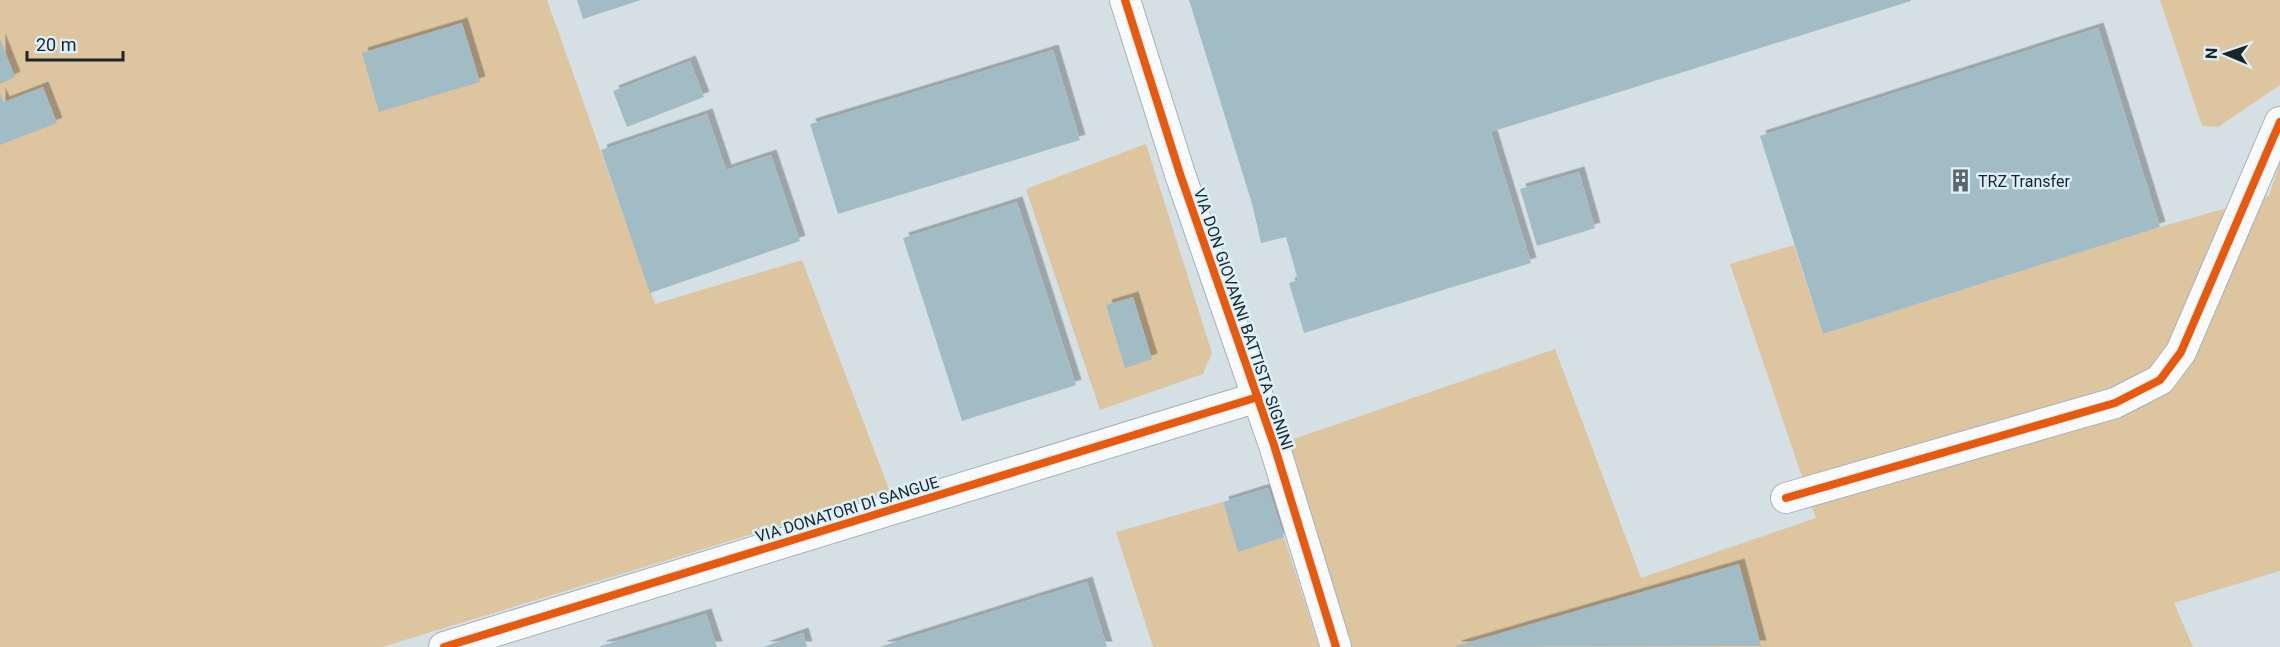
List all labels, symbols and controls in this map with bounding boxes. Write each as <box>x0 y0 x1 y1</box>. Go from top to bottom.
scale bar <box>27 24 123 62</box>
north arrow <box>2196 24 2256 84</box>
text: 20 m <box>36 34 76 55</box>
text: N <box>2202 48 2221 59</box>
building icon: TRZ Transfer <box>1947 168 1973 194</box>
place label: TRZ Transfer <box>1978 172 2070 191</box>
street label: VIA DON GIOVANNI BATTISTA SIGNINI <box>1190 186 1297 452</box>
street label: VIA DONATORI DI SANGUE <box>753 473 941 546</box>

